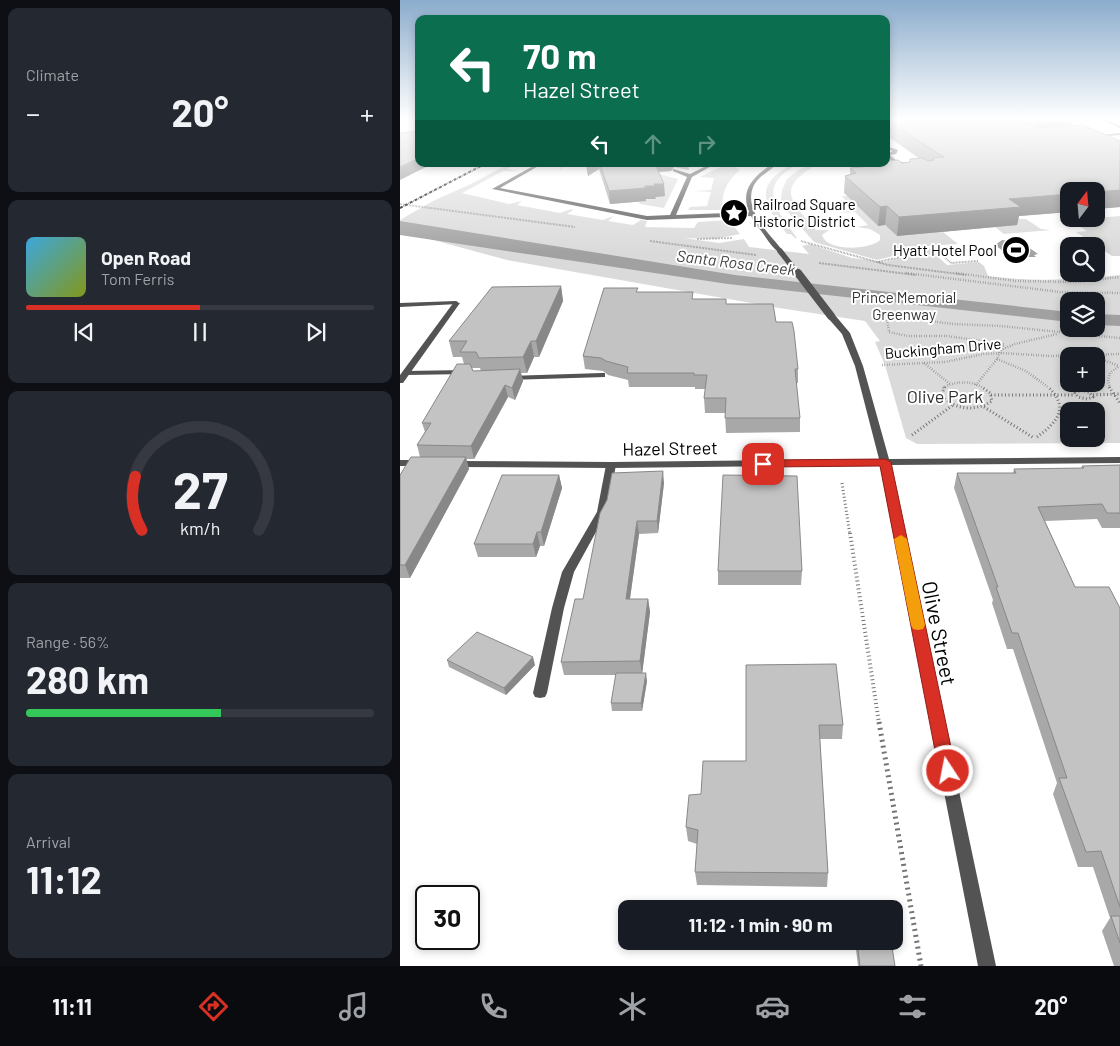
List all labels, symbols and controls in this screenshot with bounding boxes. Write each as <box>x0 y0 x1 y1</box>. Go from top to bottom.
text: 70 m <box>523 34 597 76</box>
icon: left <box>440 35 505 100</box>
text: Climate <box>26 65 79 84</box>
text: Hazel Street <box>523 76 640 102</box>
text: 20° <box>171 89 229 135</box>
text: − <box>26 96 40 130</box>
text: + <box>360 96 374 130</box>
icon: left <box>586 130 614 158</box>
icon: ahead <box>639 130 667 158</box>
icon: right <box>692 130 720 158</box>
north arrow <box>1060 182 1105 228</box>
map controls <box>1060 182 1105 447</box>
place label: Railroad Square Historic District <box>753 195 856 230</box>
place icon: Railroad Square Historic District <box>719 198 749 228</box>
sports icon: Hyatt Hotel Pool <box>1001 235 1031 265</box>
button: search <box>1060 237 1105 282</box>
place label: Hyatt Hotel Pool <box>893 241 997 259</box>
water label: Santa Rosa Creek <box>676 245 797 279</box>
text: Open Road <box>101 246 191 269</box>
text: Tom Ferris <box>101 269 175 288</box>
park label: Prince Memorial Greenway <box>852 288 956 323</box>
button: layers <box>1060 292 1105 337</box>
icon: previous <box>70 318 98 346</box>
icon: pause <box>186 318 214 346</box>
icon: next <box>302 318 330 346</box>
street label: Buckingham Drive <box>884 334 1002 362</box>
button: + <box>1060 347 1105 392</box>
park label: Olive Park <box>907 385 983 407</box>
button: − <box>1060 402 1105 447</box>
street label: Hazel Street <box>622 436 718 460</box>
pin <box>742 443 784 485</box>
icon: arrive <box>749 450 777 478</box>
text: 27 <box>173 457 228 519</box>
text: km/h <box>180 517 220 539</box>
street label: Olive Street <box>918 579 962 687</box>
text: Range · 56% <box>26 632 109 651</box>
text: 280 km <box>26 656 149 702</box>
position arrow <box>921 744 973 796</box>
text: Arrival <box>26 832 71 851</box>
text: 11:12 <box>26 856 102 902</box>
speed limit sign: 30 <box>415 885 480 950</box>
text: 11:12 · 1 min · 90 m <box>688 913 833 936</box>
icon: directions <box>196 989 231 1024</box>
icon: music <box>336 989 371 1024</box>
icon: phone <box>476 989 511 1024</box>
icon: climate <box>615 989 650 1024</box>
icon: car <box>755 989 790 1024</box>
icon: filters <box>895 989 930 1024</box>
text: 11:11 <box>52 993 92 1019</box>
text: 20° <box>1035 993 1068 1019</box>

